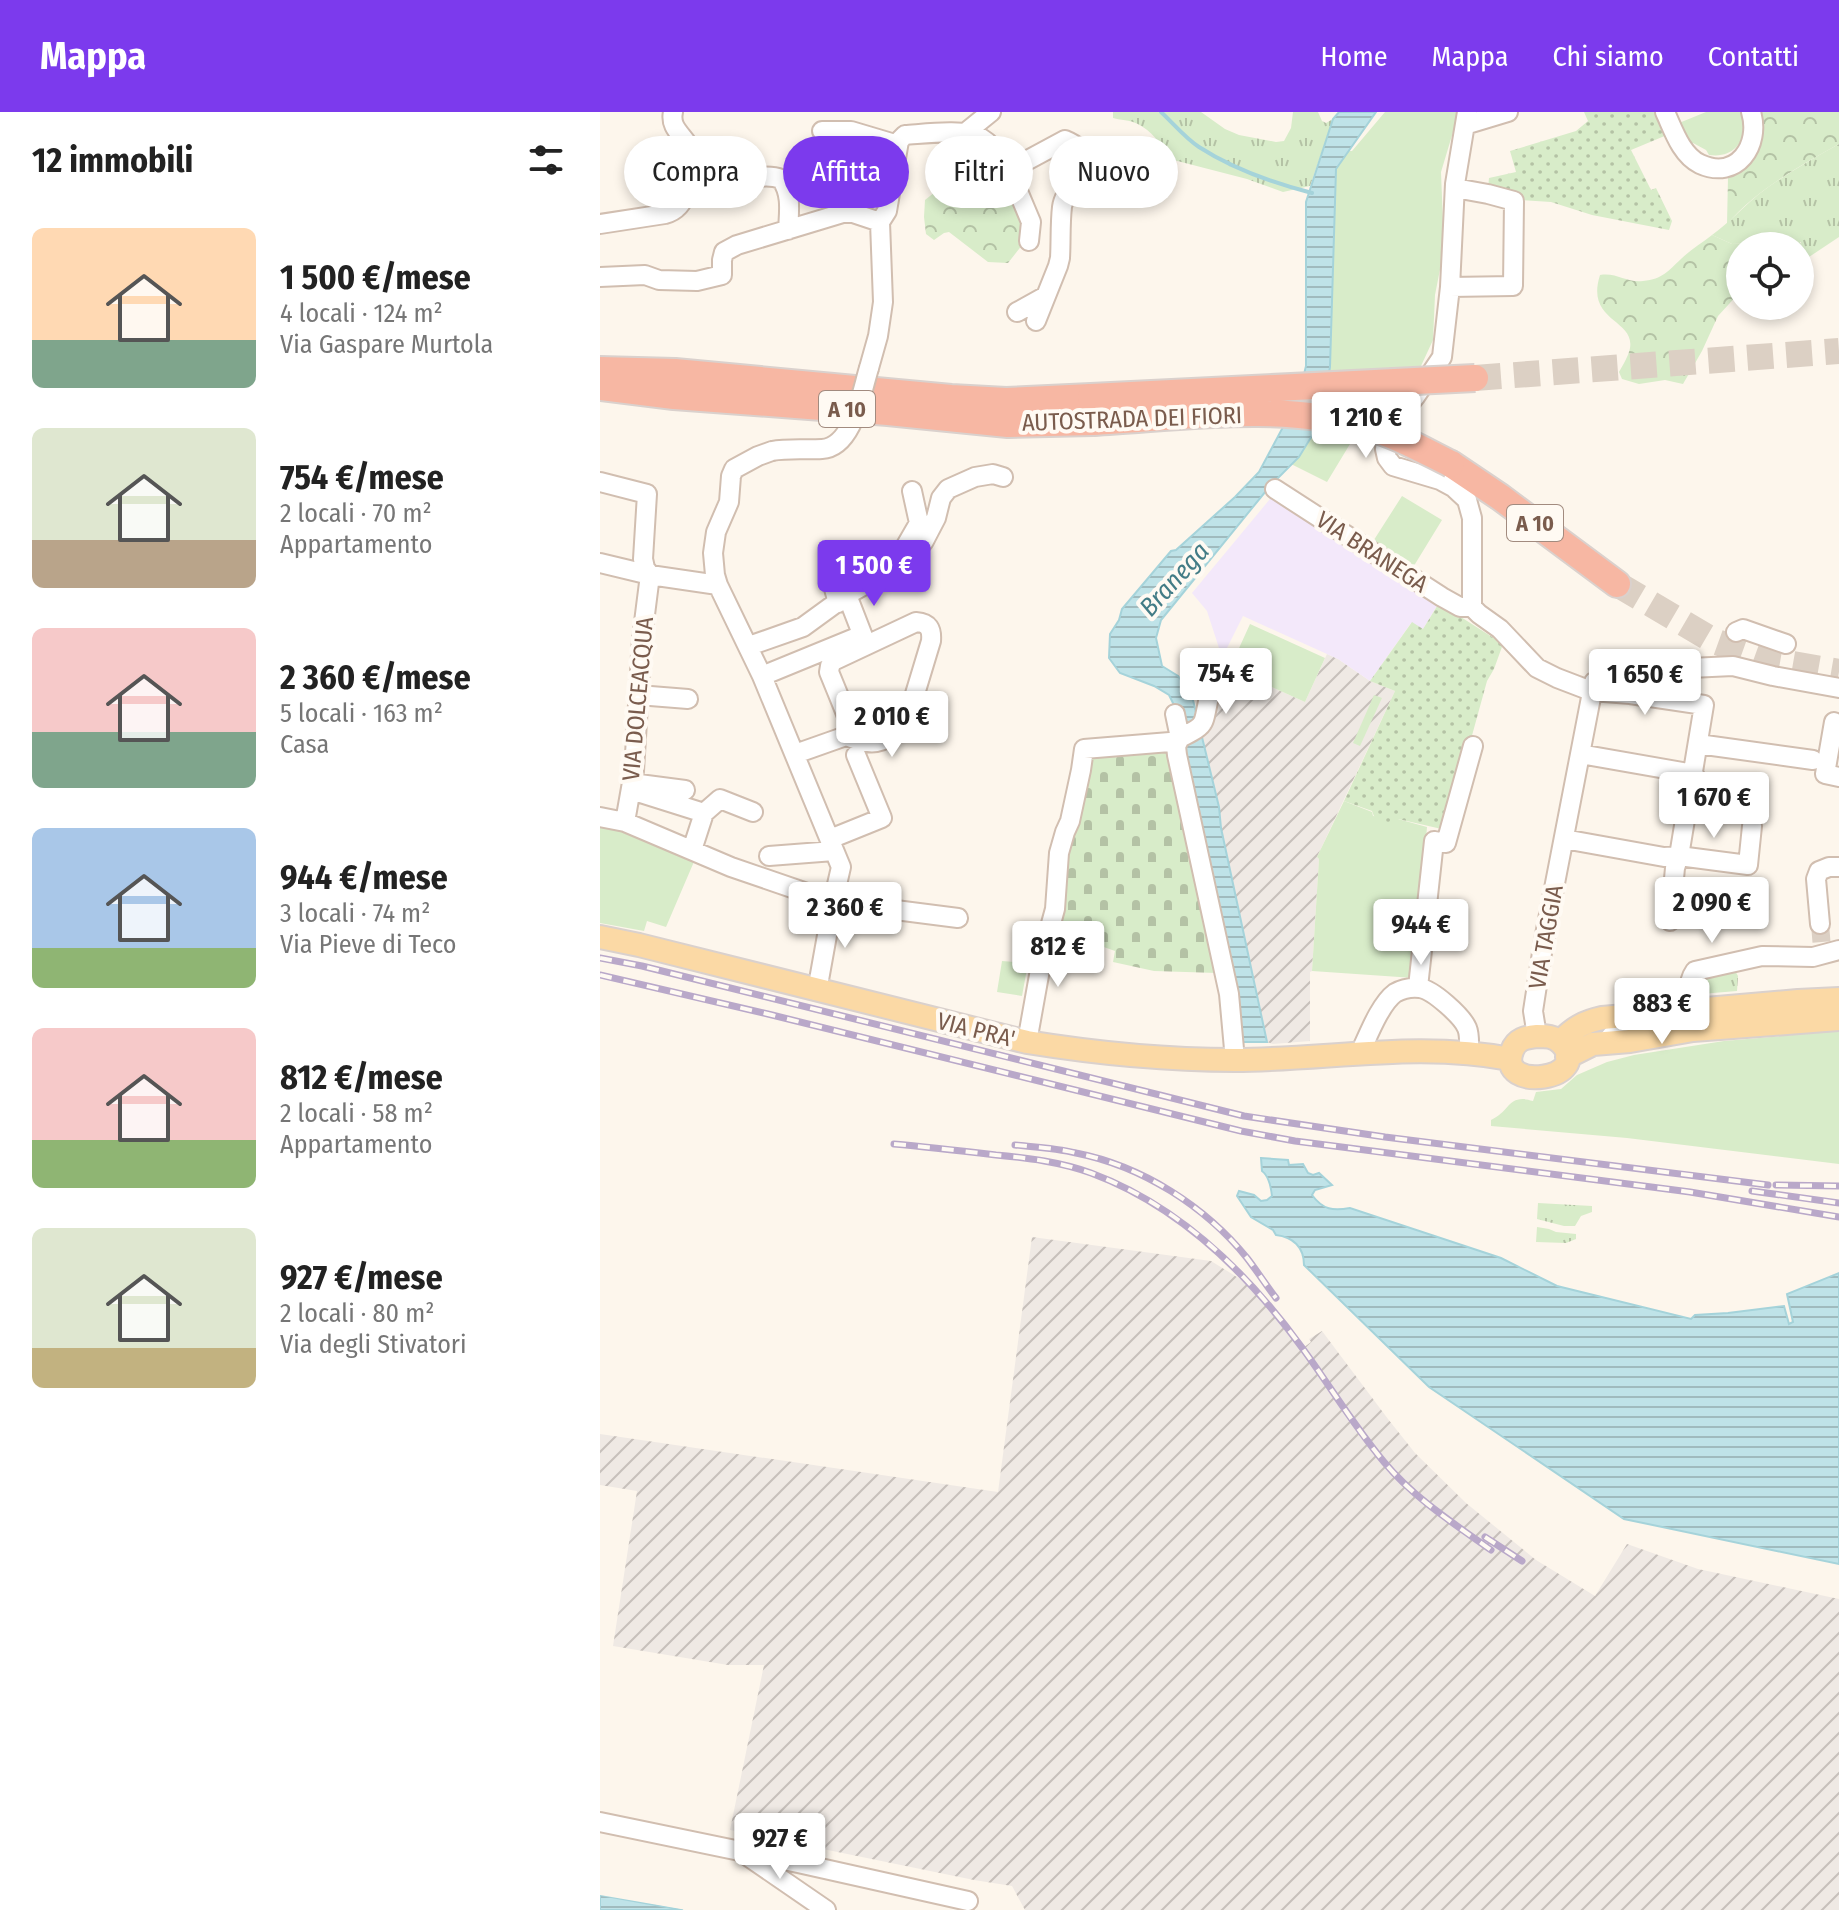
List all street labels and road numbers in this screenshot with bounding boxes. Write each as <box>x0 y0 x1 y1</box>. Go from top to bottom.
road number: A 10 <box>819 391 875 427</box>
street label: AUTOSTRADA DEI FIORI <box>1021 401 1243 437</box>
road number: A 10 <box>1507 505 1563 541</box>
street label: VIA BRANEGA <box>1311 506 1433 599</box>
street label: VIA DOLCEACQUA <box>617 615 659 782</box>
street label: VIA TAGGIA <box>1523 882 1569 991</box>
street label: VIA PRA' <box>934 1007 1018 1053</box>

